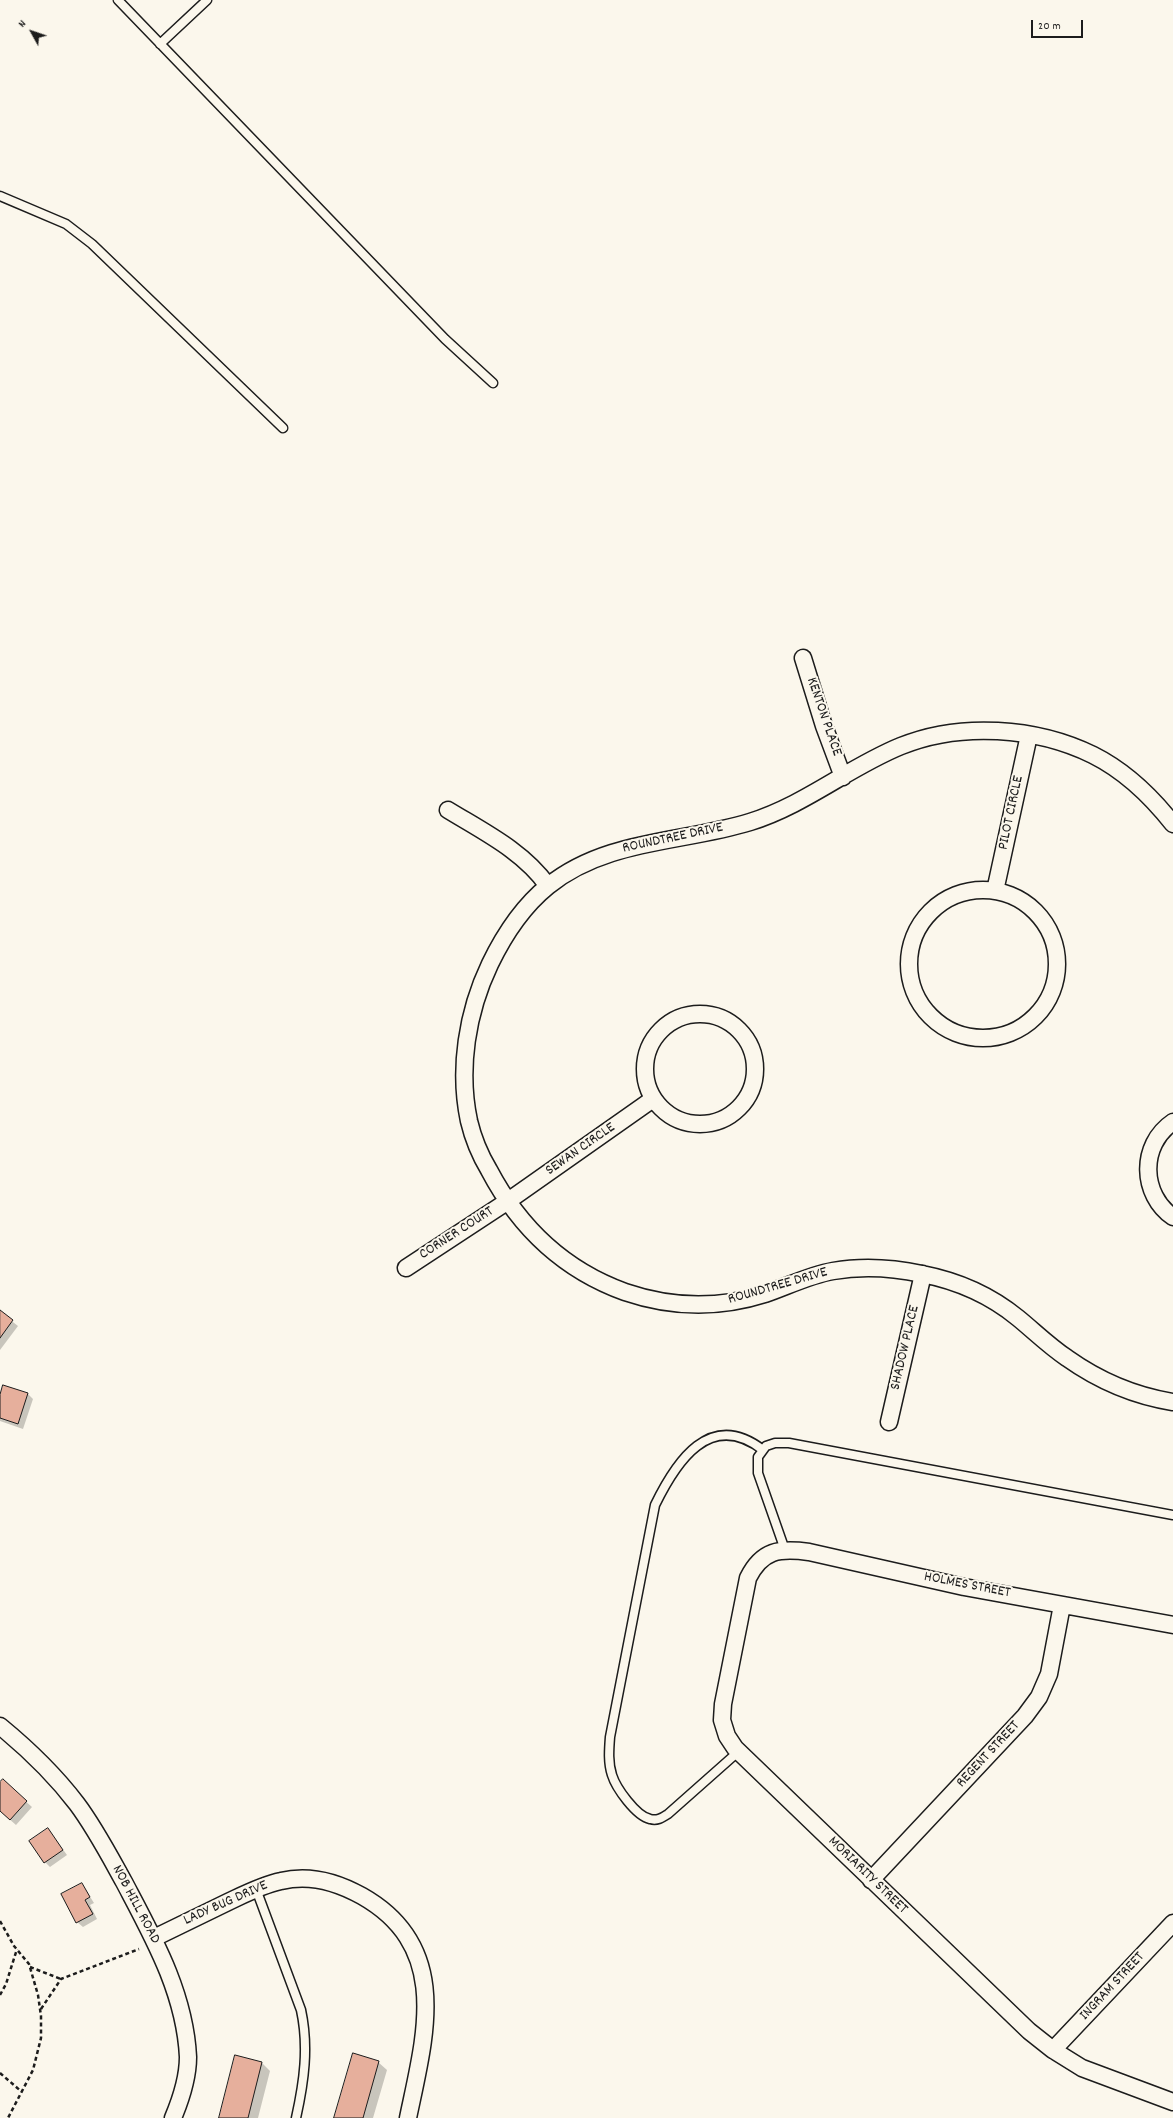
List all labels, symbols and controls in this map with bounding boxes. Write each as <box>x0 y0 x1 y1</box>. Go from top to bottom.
north arrow <box>12 12 52 52</box>
scale bar <box>1033 12 1085 38</box>
text: N <box>15 17 31 32</box>
text: 20 m <box>1038 18 1061 35</box>
street label: KENTON PLACE <box>801 675 845 759</box>
street label: PILOT CIRCLE <box>995 774 1029 852</box>
street label: ROUNDTREE DRIVE <box>621 820 725 858</box>
street label: SEWAN CIRCLE <box>543 1119 619 1181</box>
street label: CORNER COURT <box>417 1203 497 1265</box>
street label: ROUNDTREE DRIVE <box>726 1264 830 1310</box>
street label: SHADOW PLACE <box>888 1304 924 1392</box>
street label: HOLMES STREET <box>922 1569 1012 1603</box>
street label: REGENT STREET <box>953 1718 1025 1792</box>
street label: MORIARITY STREET <box>823 1833 911 1919</box>
street label: NOB HILL ROAD <box>107 1863 163 1947</box>
street label: LADY BUG DRIVE <box>181 1877 271 1931</box>
street label: INGRAM STREET <box>1077 1949 1149 2025</box>

